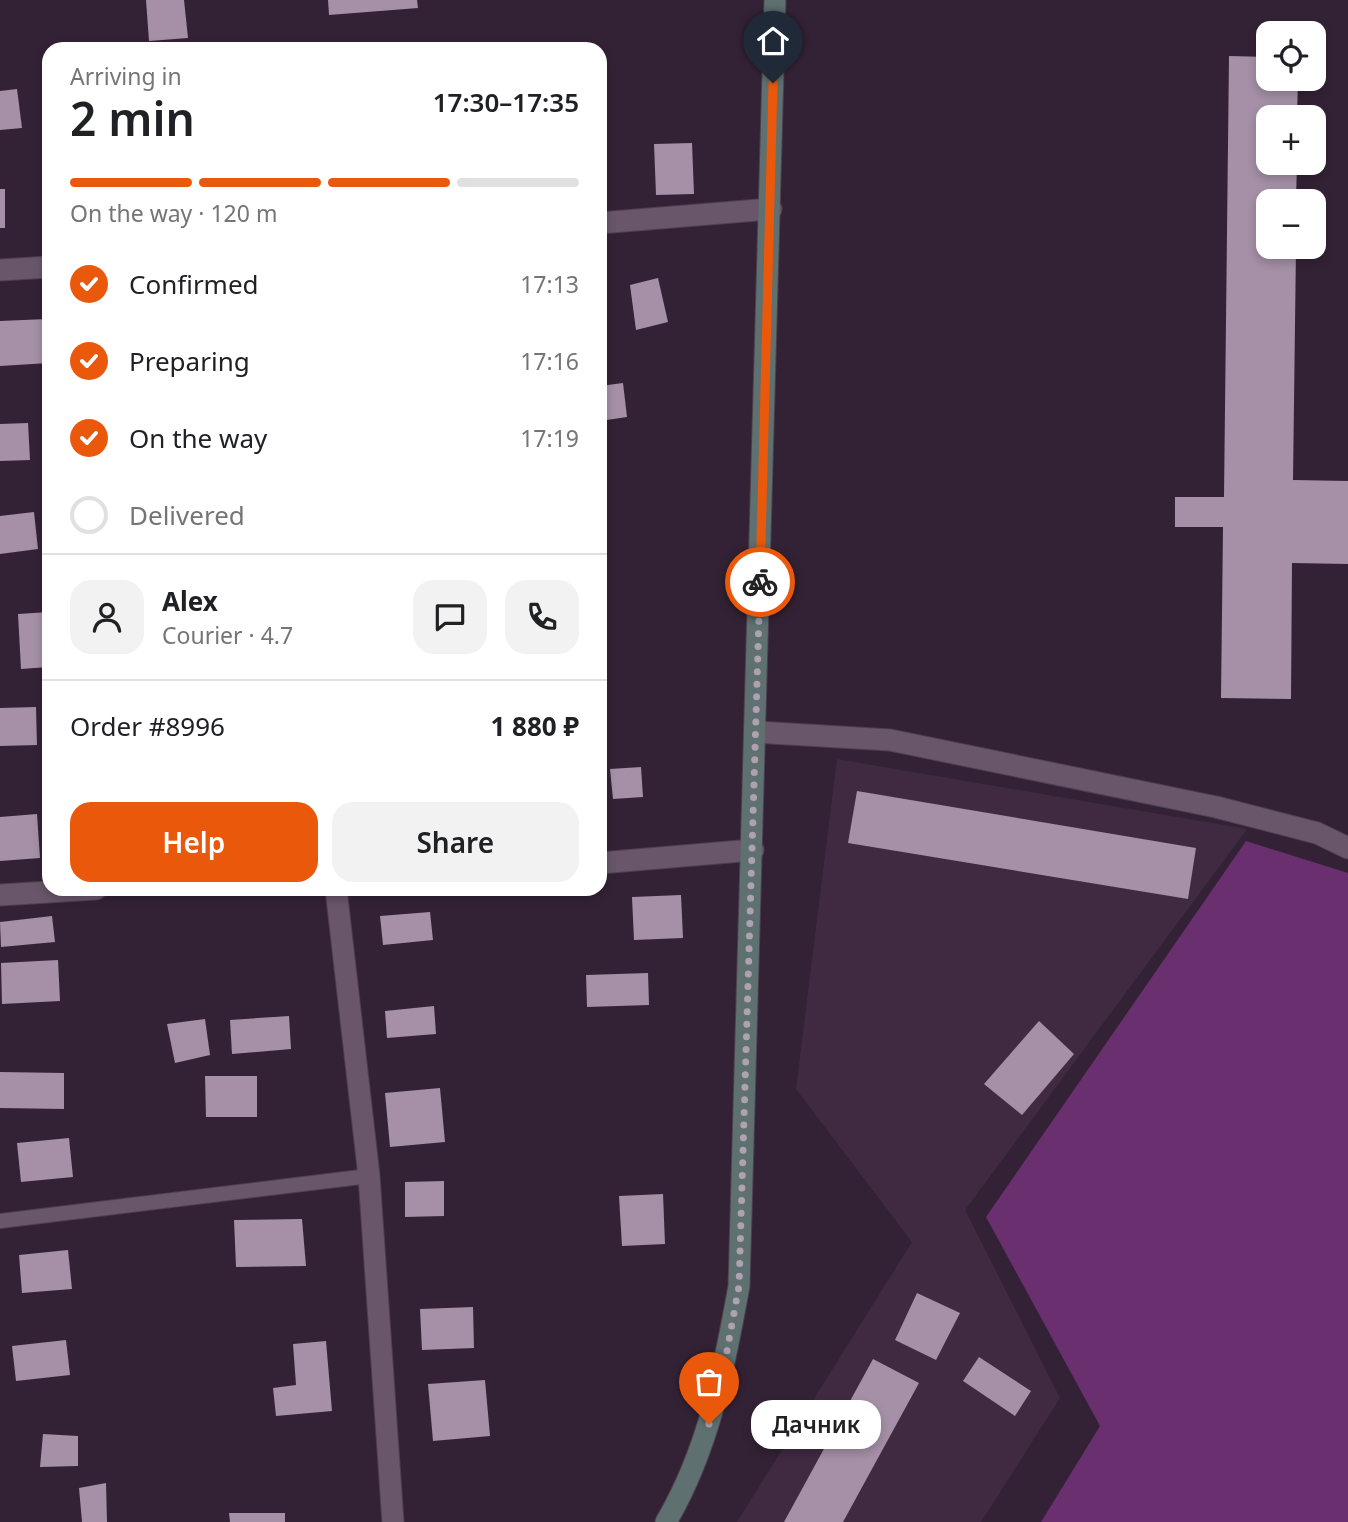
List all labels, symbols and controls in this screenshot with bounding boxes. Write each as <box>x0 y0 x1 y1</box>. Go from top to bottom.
pin <box>743 11 803 83</box>
map controls <box>1256 21 1326 259</box>
button: locate <box>1256 21 1326 91</box>
icon: home <box>754 22 792 60</box>
text: Arriving in <box>70 60 182 92</box>
text: 17:30–17:35 <box>433 84 579 120</box>
text: 2 min <box>70 87 195 149</box>
button: + <box>1256 105 1326 175</box>
button: − <box>1256 189 1326 259</box>
text: On the way · 120 m <box>70 197 277 229</box>
icon: check <box>70 265 108 303</box>
text: Confirmed <box>129 266 259 302</box>
text: 17:13 <box>520 268 579 300</box>
icon: check <box>70 342 108 380</box>
text: Preparing <box>129 343 250 379</box>
text: 17:16 <box>520 345 579 377</box>
icon: check <box>70 419 108 457</box>
text: On the way <box>129 420 267 456</box>
text: 17:19 <box>520 422 579 454</box>
text: Delivered <box>129 497 245 533</box>
courier <box>725 547 795 617</box>
icon: bike <box>741 563 779 601</box>
button: person <box>70 580 144 654</box>
button: chat <box>413 580 487 654</box>
button: phone <box>505 580 579 654</box>
text: Alex <box>162 583 218 619</box>
text: Courier · 4.7 <box>162 619 293 651</box>
text: Order #8996 <box>70 708 225 744</box>
text: 1 880 ₽ <box>490 708 579 744</box>
button: Help <box>70 802 318 882</box>
button: Share <box>332 802 579 882</box>
pin <box>679 1352 739 1424</box>
icon: bag <box>690 1363 728 1401</box>
callout: Дачник <box>751 1400 880 1448</box>
text: Дачник <box>772 1408 860 1440</box>

